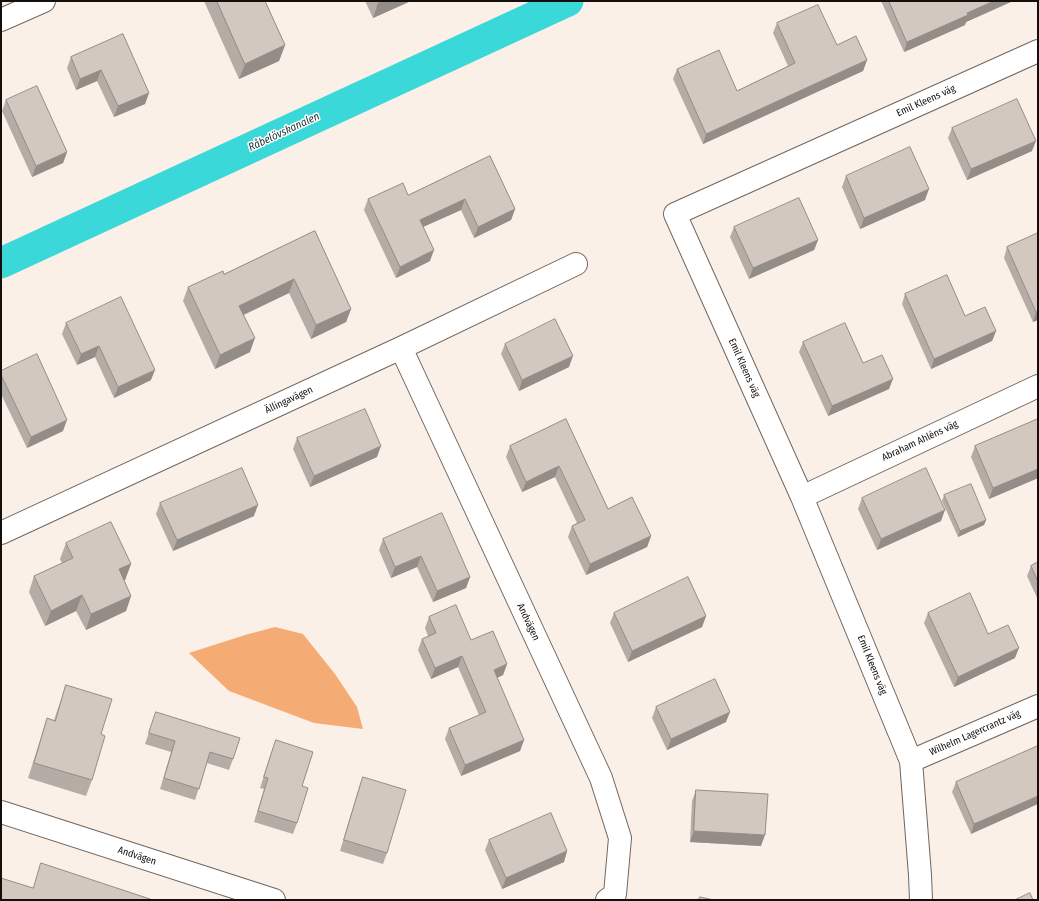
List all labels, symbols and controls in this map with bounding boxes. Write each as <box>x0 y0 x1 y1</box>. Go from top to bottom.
street label: Emil Kleens väg <box>895 83 957 119</box>
water label: Råbelövskanalen <box>246 110 322 154</box>
street label: Emil Kleens väg <box>726 337 762 399</box>
street label: Ällingavägen <box>263 384 315 416</box>
street label: Abraham Ahléns väg <box>880 418 960 464</box>
street label: Andvägen <box>514 601 542 643</box>
street label: Emil Kleens väg <box>855 633 889 697</box>
street label: Wilhelm Lagercrantz väg <box>928 708 1022 758</box>
street label: Andvägen <box>116 844 158 868</box>

